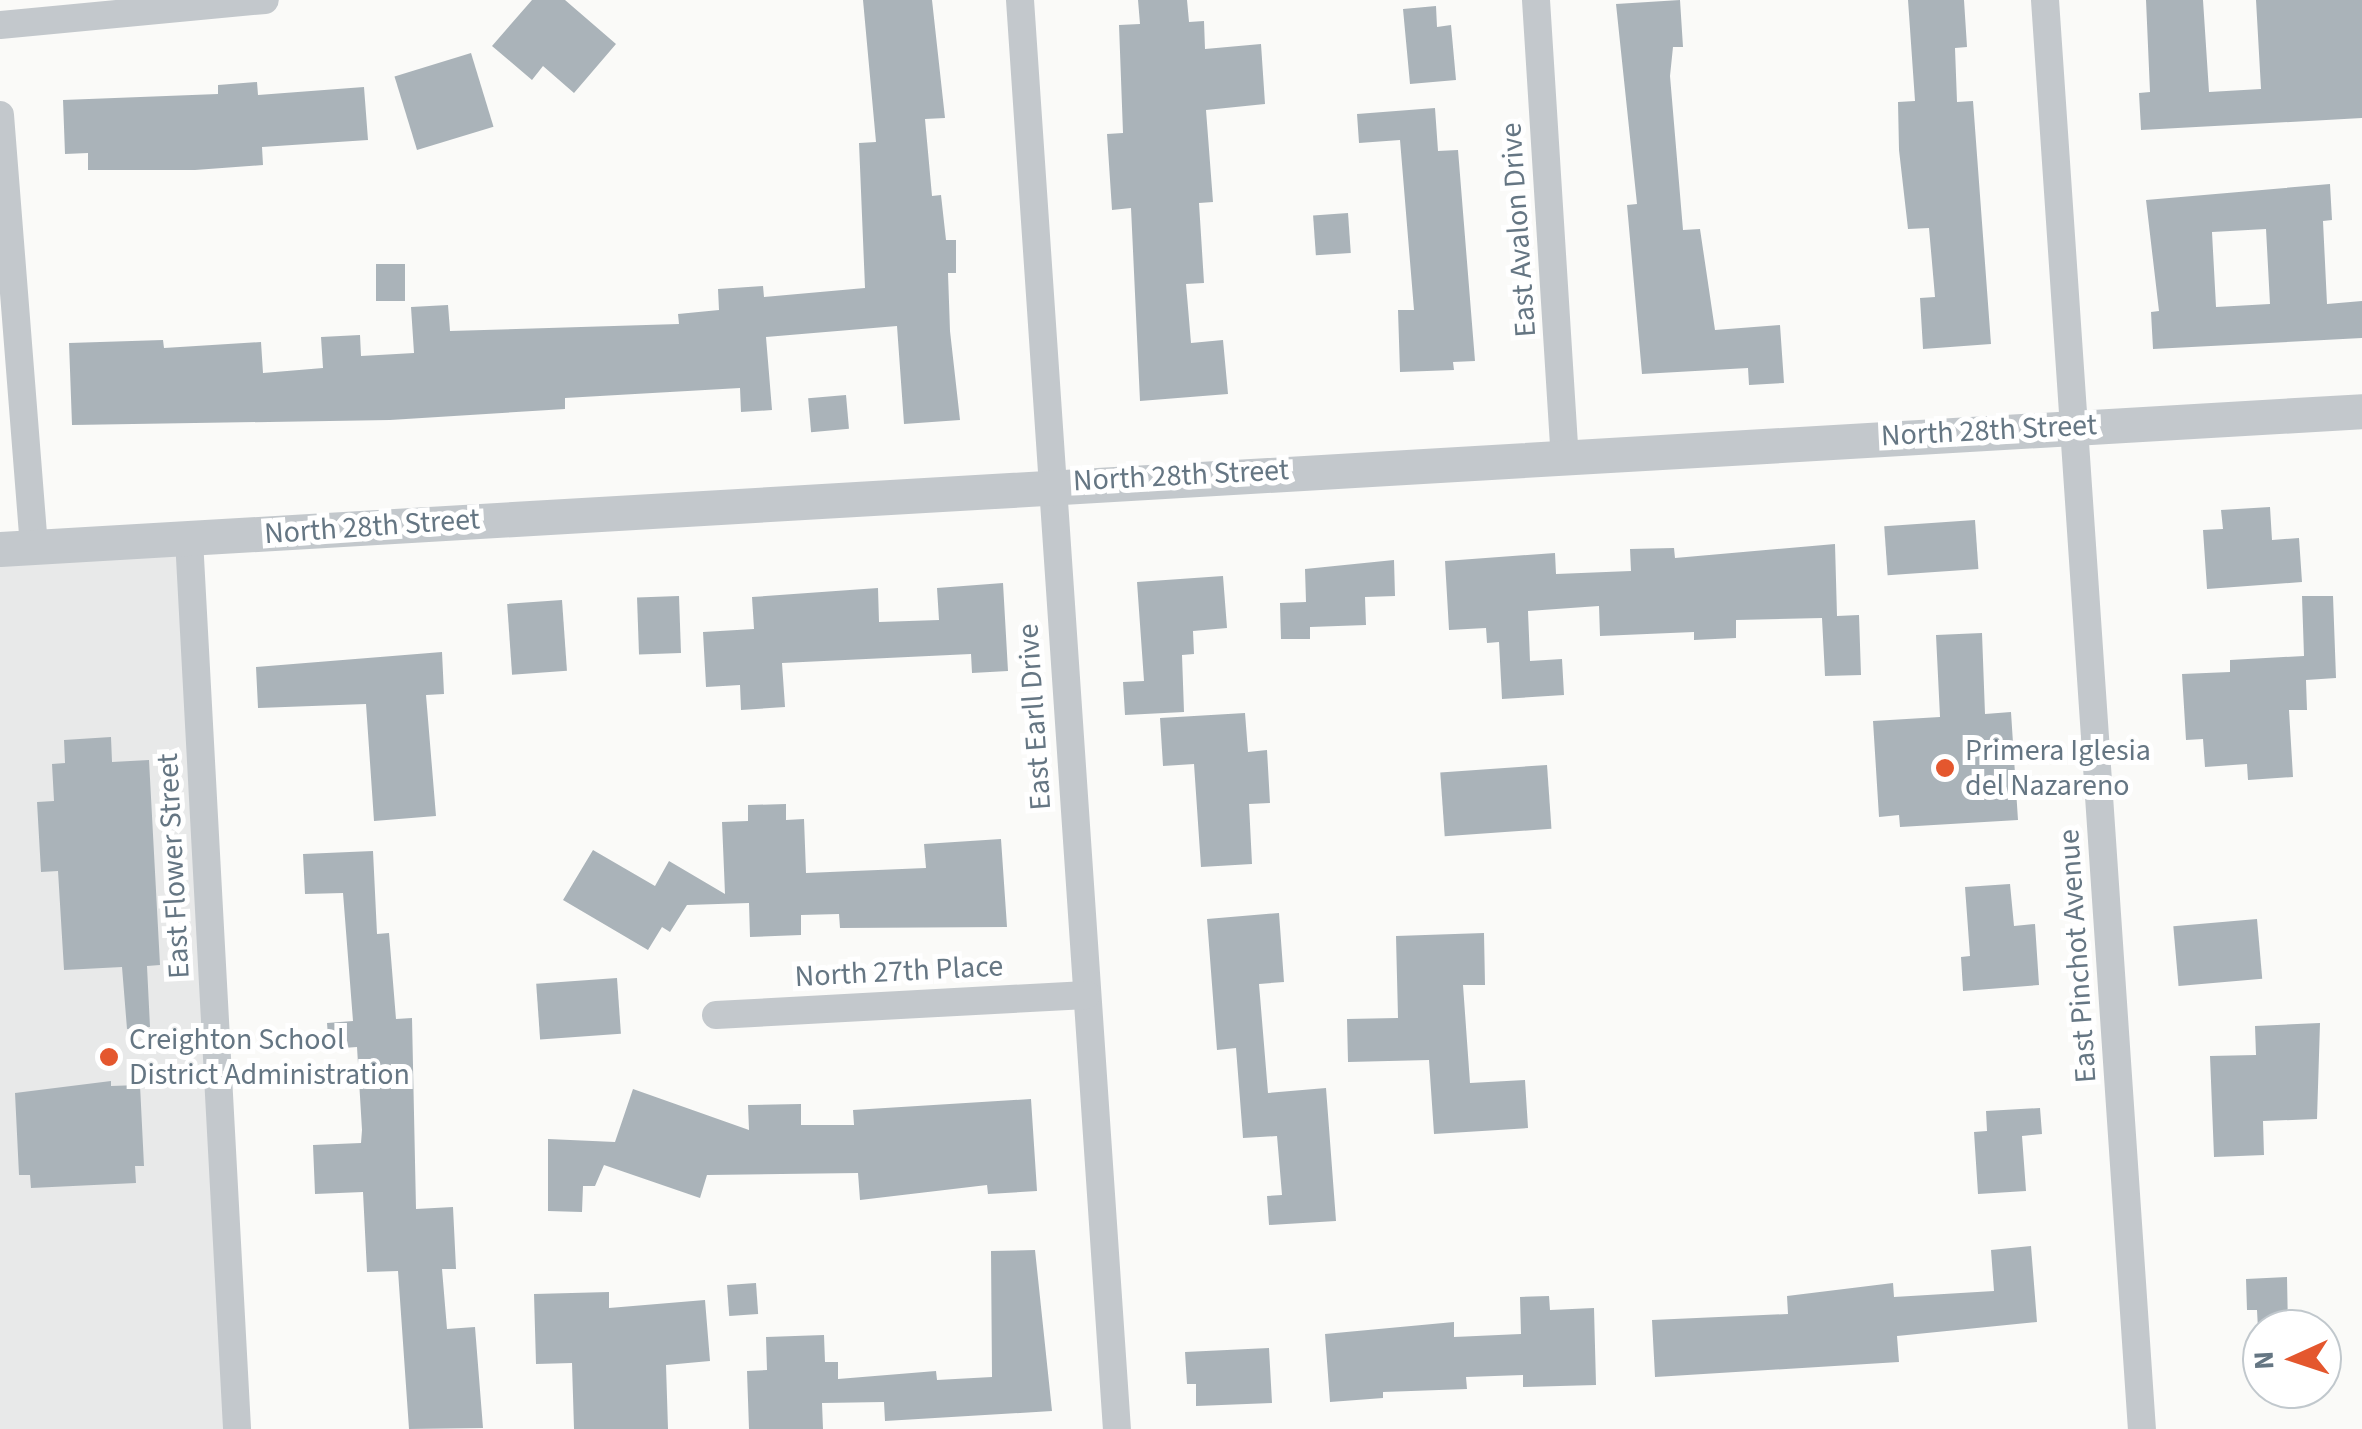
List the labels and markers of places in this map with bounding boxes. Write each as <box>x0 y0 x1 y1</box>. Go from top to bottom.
place label: Primera Iglesia del Nazareno <box>1965 733 2151 804</box>
marker: Primera Iglesia del Nazareno <box>1934 757 1956 779</box>
place label: Creighton School District Administration <box>129 1022 410 1092</box>
marker: Creighton School District Administration <box>98 1046 120 1068</box>

